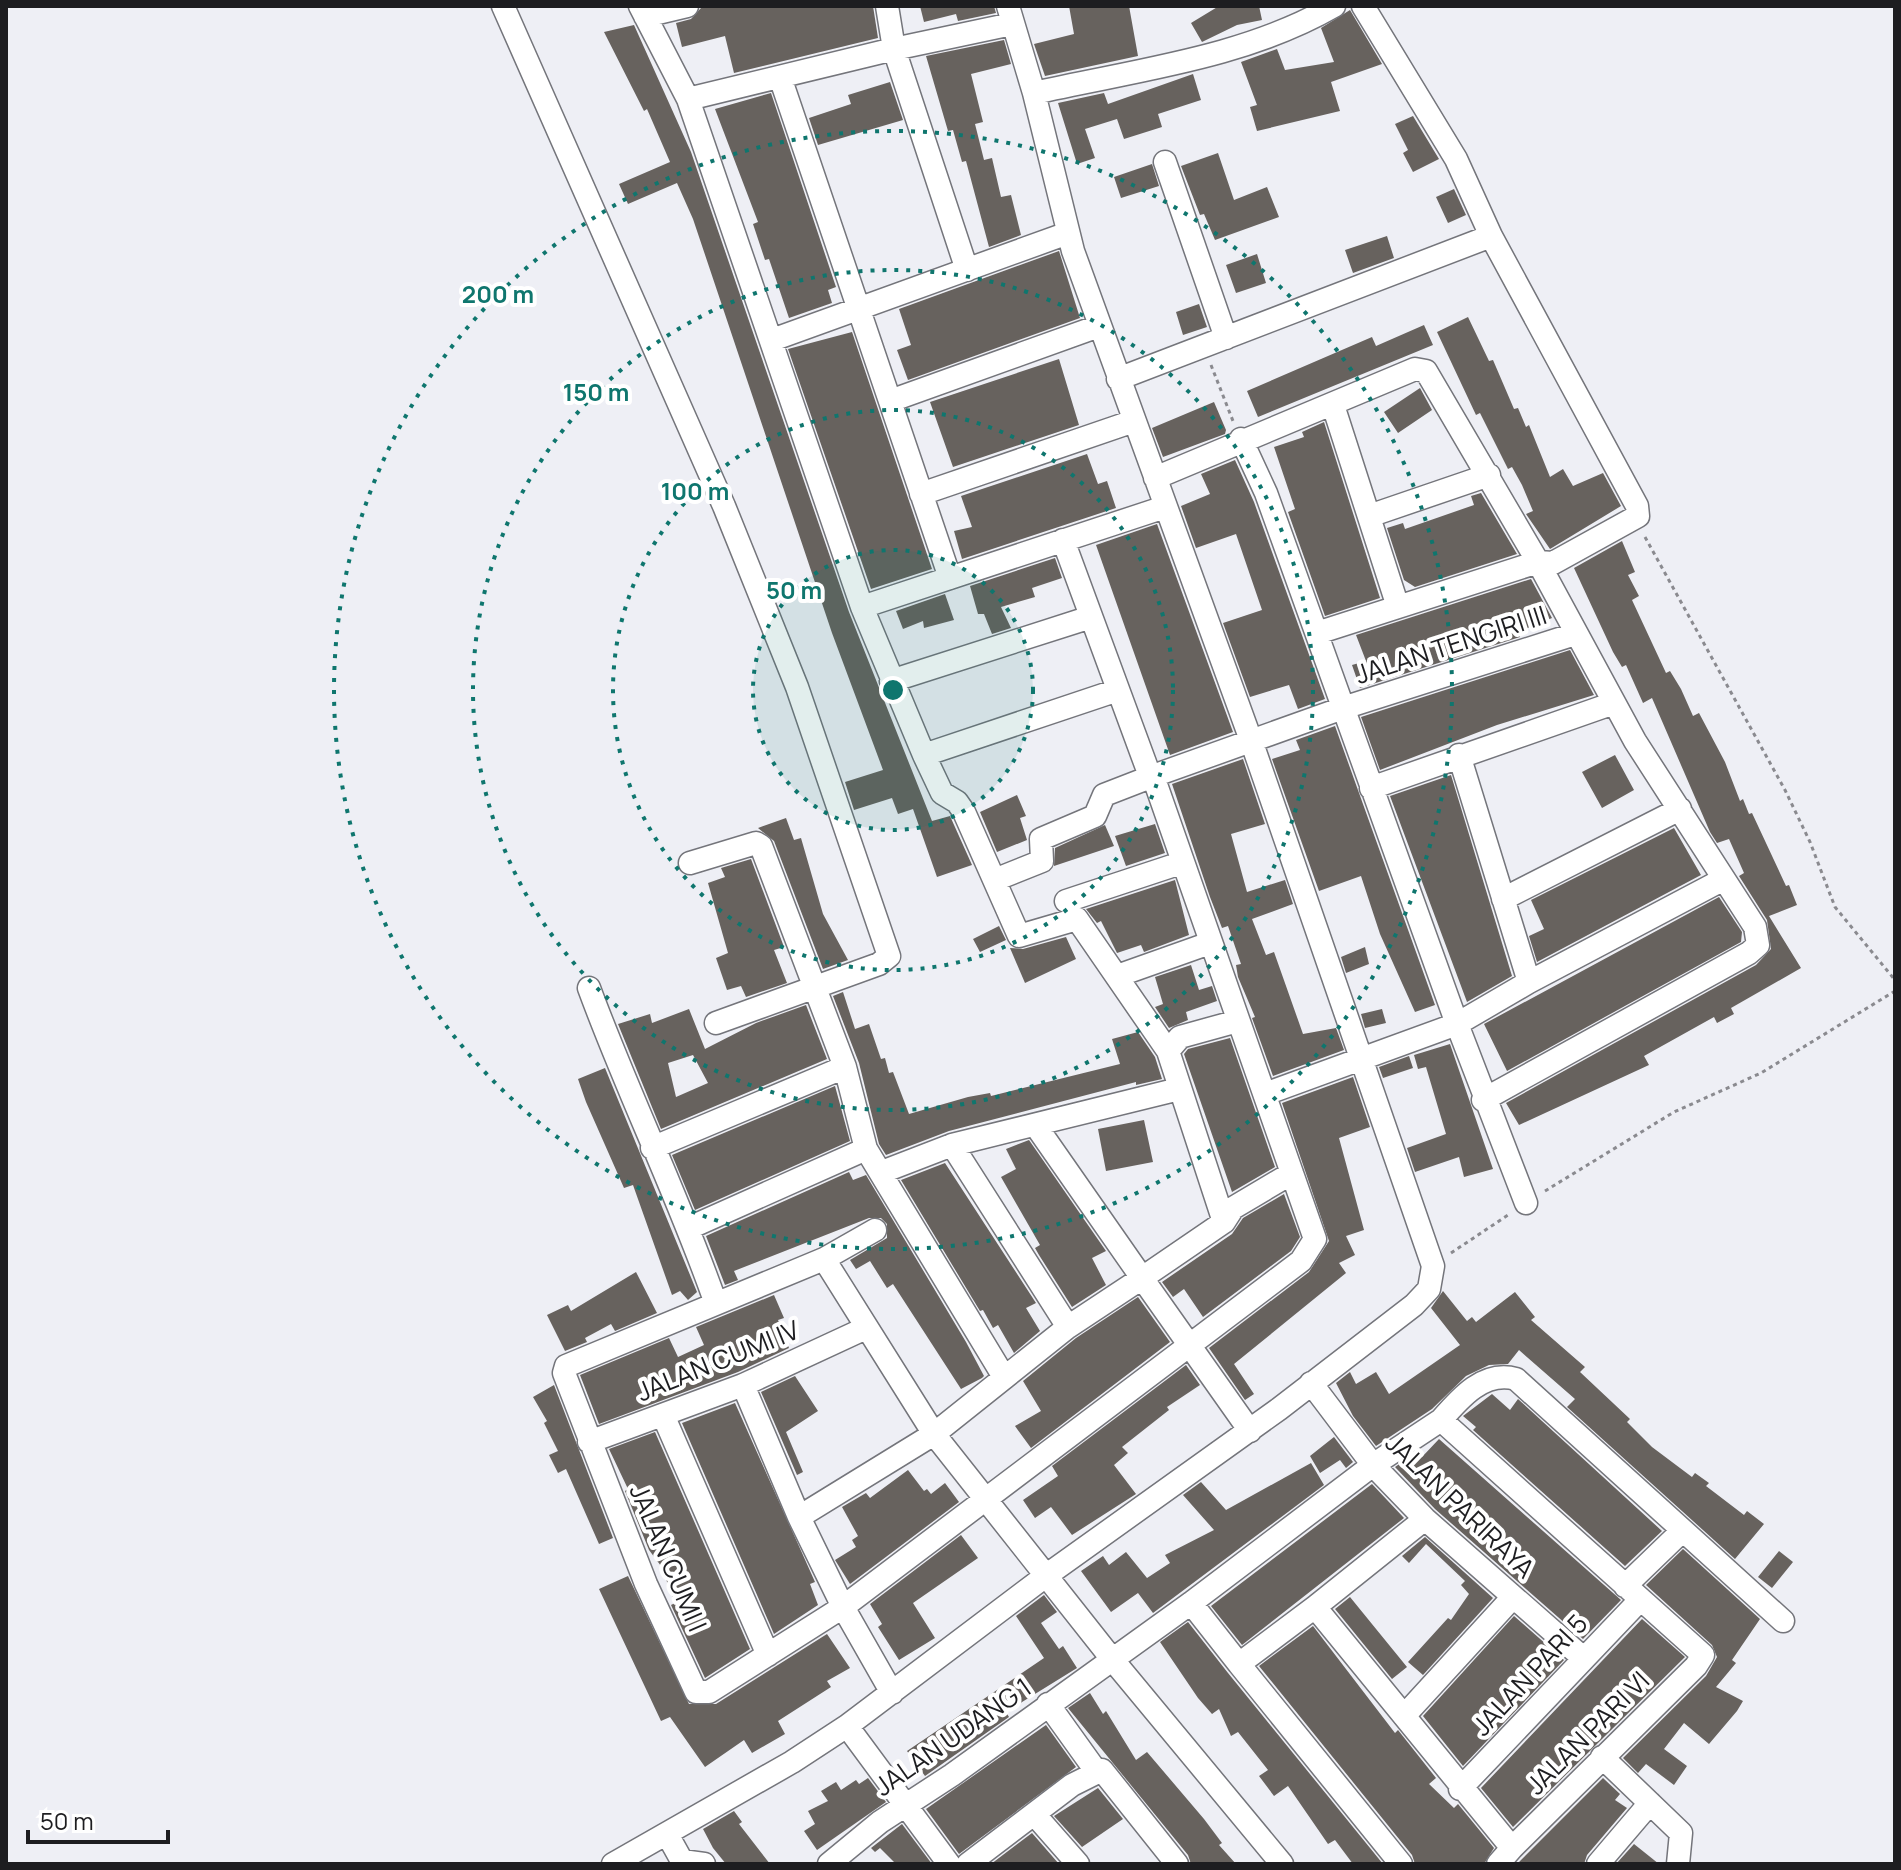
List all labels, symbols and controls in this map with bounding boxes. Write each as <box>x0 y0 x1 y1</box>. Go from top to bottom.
text: 200 m <box>462 277 534 310</box>
text: 150 m <box>563 375 629 408</box>
text: 100 m <box>661 474 729 507</box>
text: 50 m <box>766 573 822 606</box>
street label: JALAN TENGIRI III <box>1350 596 1551 692</box>
centre of rings <box>879 676 907 704</box>
street label: JALAN CUMI IV <box>631 1311 805 1409</box>
street label: JALAN PARIRAYA <box>1378 1425 1543 1586</box>
street label: JALAN CUMI I <box>622 1478 716 1637</box>
street label: JALAN PARI 5 <box>1463 1606 1595 1743</box>
street label: JALAN PARI VI <box>1518 1663 1657 1802</box>
street label: JALAN UDANG 1 <box>867 1669 1038 1804</box>
scale bar <box>28 1794 168 1844</box>
text: 50 m <box>40 1804 94 1837</box>

